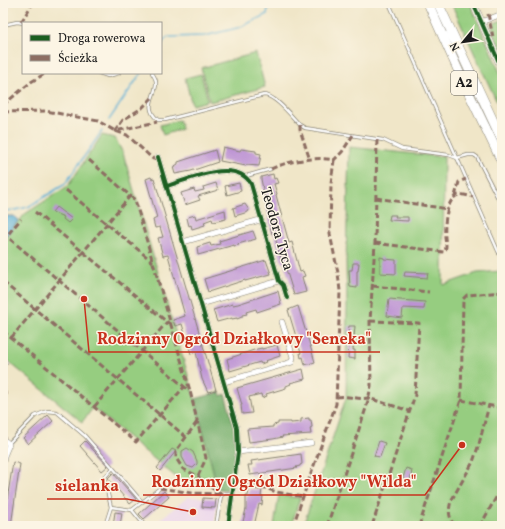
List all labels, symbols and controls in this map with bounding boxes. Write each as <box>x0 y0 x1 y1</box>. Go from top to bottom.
legend <box>22 22 162 74</box>
north arrow <box>443 22 483 62</box>
text: Droga rowerowa <box>58 31 145 47</box>
text: N <box>447 39 464 53</box>
text: Ścieżka <box>58 50 98 67</box>
road number: A2 <box>451 71 477 95</box>
street label: Teodora Tyca <box>254 185 298 273</box>
callout: Rodzinny Ogród Działkowy "Seneka" <box>89 324 380 352</box>
text: Rodzinny Ogród Działkowy "Seneka" <box>97 329 371 351</box>
callout: Rodzinny Ogród Działkowy "Wilda" <box>143 467 425 495</box>
callout: sielanka <box>47 471 127 499</box>
text: Rodzinny Ogród Działkowy "Wilda" <box>151 472 417 494</box>
text: sielanka <box>55 476 119 498</box>

